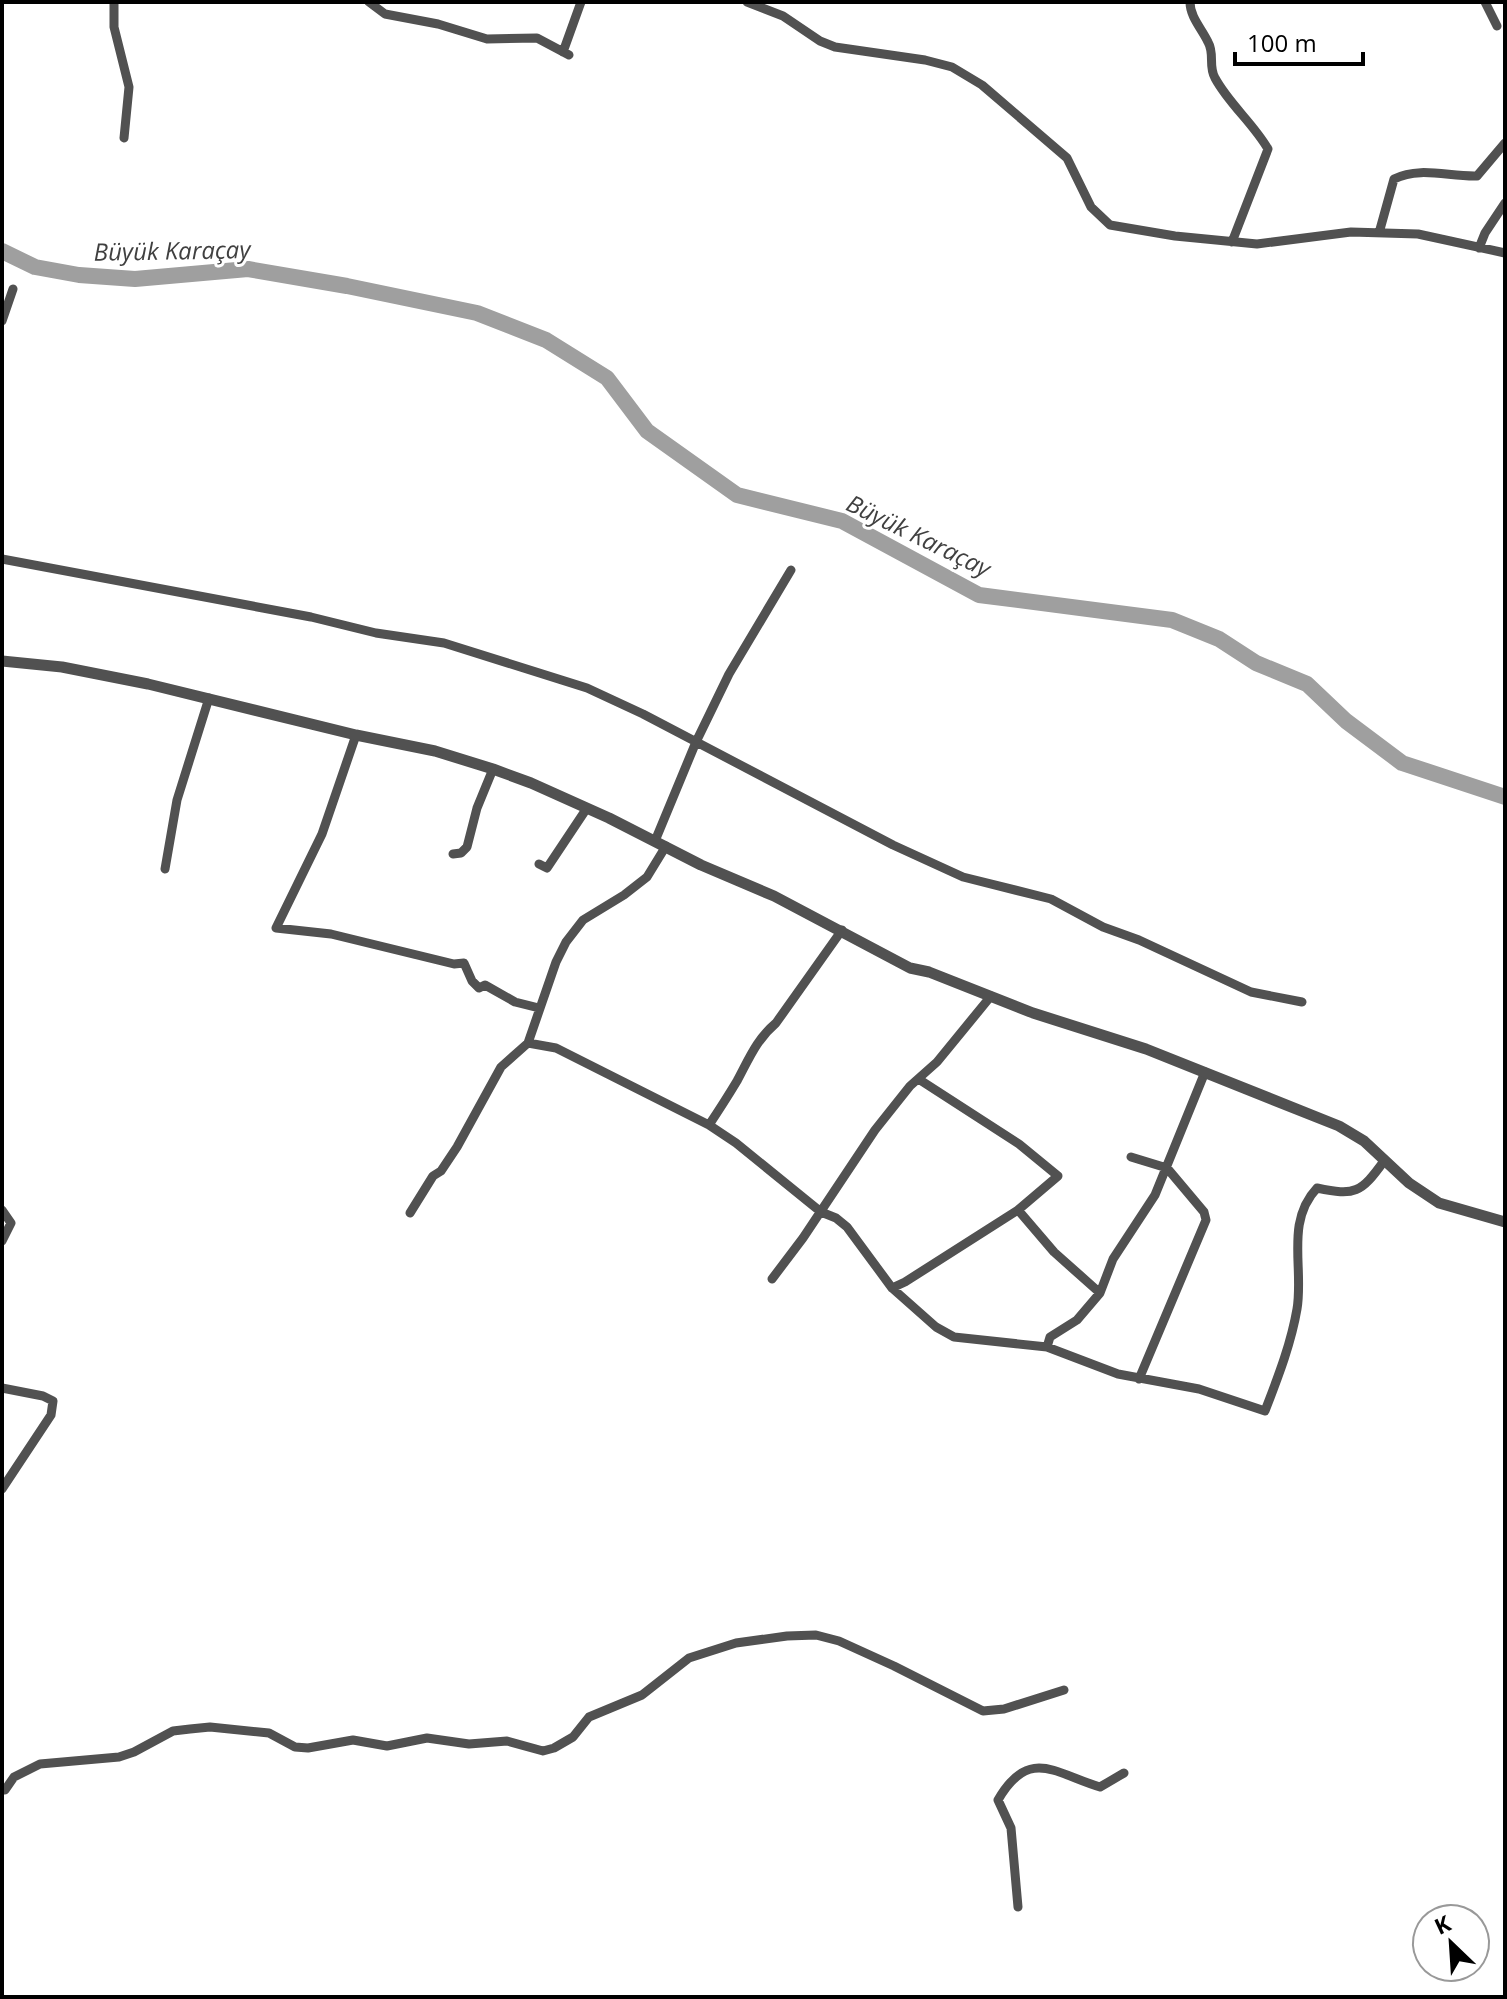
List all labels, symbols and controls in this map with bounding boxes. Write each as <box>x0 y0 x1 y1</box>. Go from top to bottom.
scale bar <box>1235 16 1363 66</box>
text: 100 m <box>1247 26 1317 59</box>
water label: Büyük Karaçay <box>93 232 253 268</box>
water label: Büyük Karaçay <box>841 486 998 585</box>
north arrow <box>1411 1903 1491 1983</box>
text: K <box>1429 1907 1455 1941</box>

